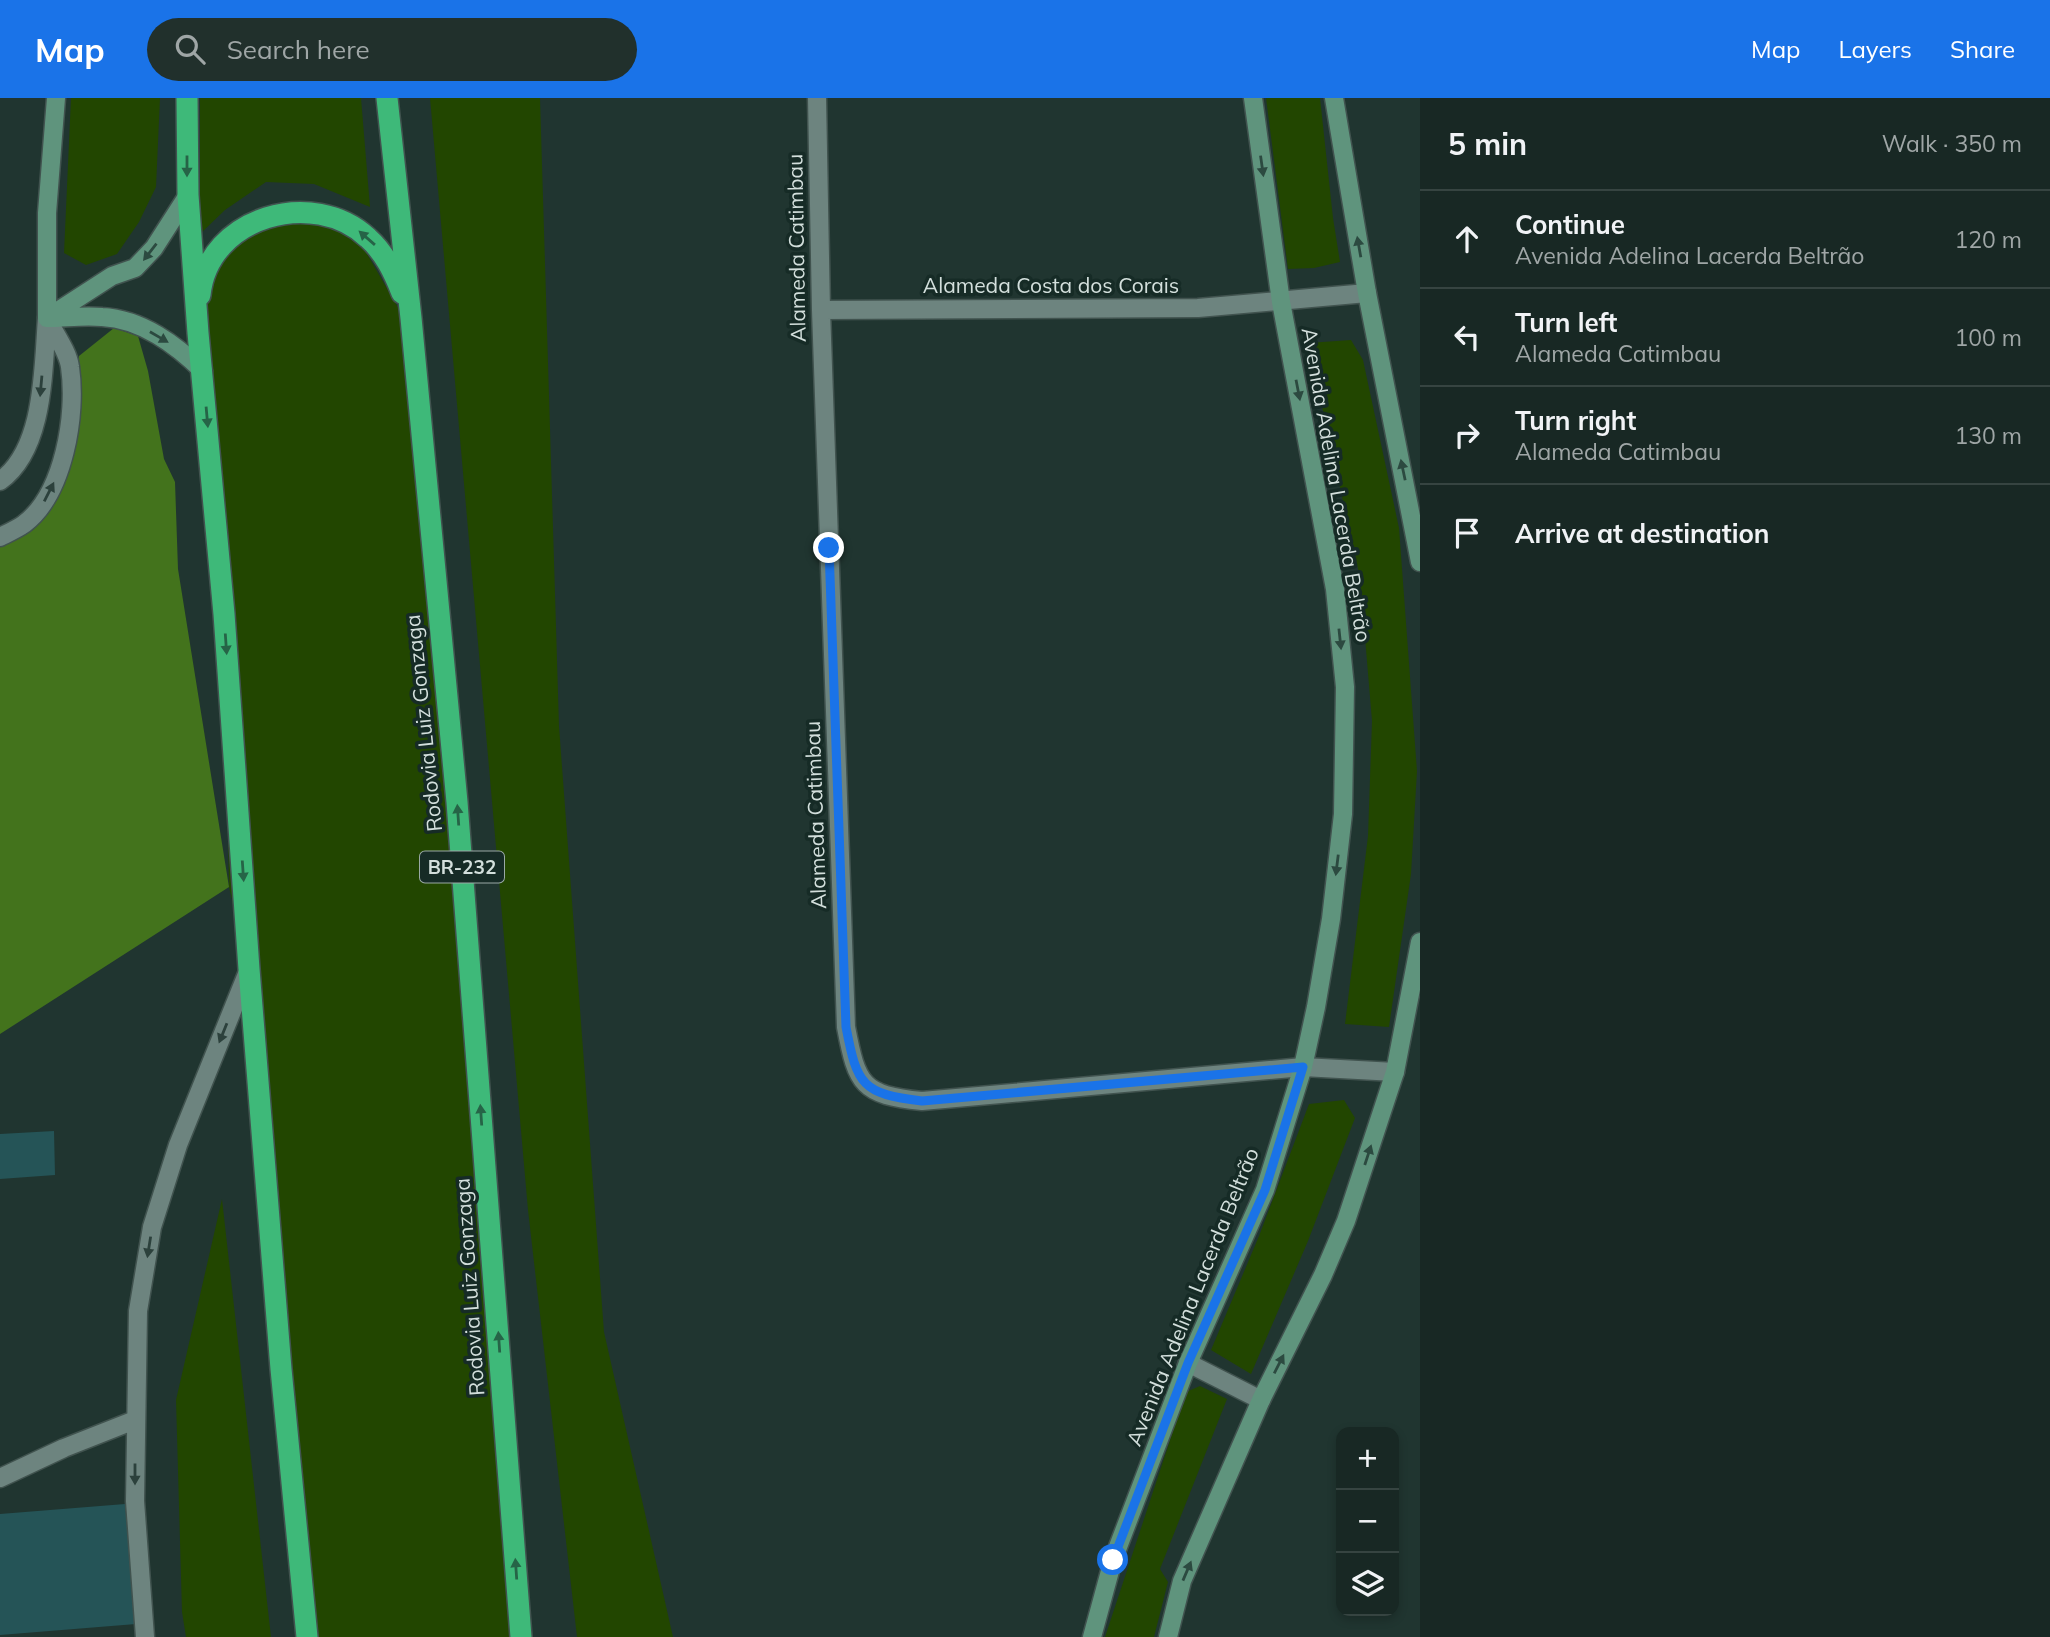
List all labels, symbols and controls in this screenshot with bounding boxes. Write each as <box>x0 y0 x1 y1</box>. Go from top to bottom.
search box <box>147 18 637 81</box>
text: Map <box>35 29 105 70</box>
icon: search <box>171 30 209 68</box>
text: Search here <box>227 33 370 66</box>
text: Map <box>1751 34 1800 64</box>
text: Layers <box>1838 34 1912 64</box>
text: Share <box>1950 34 2015 64</box>
text: 5 min <box>1448 125 1527 163</box>
text: Walk · 350 m <box>1882 129 2022 158</box>
street label: Alameda Catimbau <box>781 154 811 342</box>
one-way arrow <box>181 155 193 177</box>
one-way arrow <box>1257 155 1268 177</box>
text: Continue <box>1515 208 1625 241</box>
icon: ahead <box>1448 220 1486 258</box>
text: 120 m <box>1954 225 2022 254</box>
one-way arrow <box>358 230 376 246</box>
one-way arrow <box>1353 236 1364 258</box>
text: Avenida Adelina Lacerda Beltrão <box>1515 241 1865 270</box>
one-way arrow <box>143 243 157 261</box>
street label: Alameda Costa dos Corais <box>923 272 1179 298</box>
text: Turn left <box>1515 306 1617 339</box>
icon: left <box>1448 318 1486 356</box>
text: 100 m <box>1954 323 2022 352</box>
street label: Avenida Adelina Lacerda Beltrão <box>1296 325 1377 644</box>
one-way arrow <box>150 331 169 343</box>
text: Alameda Catimbau <box>1515 339 1721 368</box>
one-way arrow <box>35 375 46 397</box>
one-way arrow <box>1292 379 1303 401</box>
text: Turn right <box>1515 404 1636 437</box>
one-way arrow <box>202 407 213 429</box>
icon: right <box>1448 416 1486 454</box>
text: 130 m <box>1954 421 2022 450</box>
text: Alameda Catimbau <box>1515 437 1721 466</box>
one-way arrow <box>1398 459 1409 481</box>
one-way arrow <box>42 481 54 501</box>
icon: arrive <box>1448 514 1486 552</box>
text: Arrive at destination <box>1515 517 1770 550</box>
route end <box>813 532 844 563</box>
street label: Rodovia Luiz Gonzaga <box>399 613 447 833</box>
one-way arrow <box>1335 628 1346 650</box>
one-way arrow <box>221 633 232 655</box>
street label: Alameda Catimbau <box>799 720 831 910</box>
one-way arrow <box>452 804 463 826</box>
road number: BR-232 <box>420 852 504 882</box>
one-way arrow <box>1332 855 1343 877</box>
one-way arrow <box>238 860 249 882</box>
one-way arrow <box>218 1022 229 1043</box>
one-way arrow <box>475 1104 486 1126</box>
street label: Avenida Adelina Lacerda Beltrão <box>1120 1144 1264 1449</box>
one-way arrow <box>1363 1144 1374 1165</box>
street label: Rodovia Luiz Gonzaga <box>448 1177 490 1397</box>
one-way arrow <box>143 1236 154 1258</box>
one-way arrow <box>493 1331 504 1353</box>
one-way arrow <box>1274 1354 1285 1374</box>
map controls <box>1336 1427 1399 1616</box>
button: + <box>1336 1427 1399 1490</box>
one-way arrow <box>129 1463 141 1485</box>
button: − <box>1336 1490 1399 1553</box>
route start <box>1097 1544 1128 1575</box>
button: layers <box>1336 1553 1399 1616</box>
one-way arrow <box>510 1558 521 1580</box>
one-way arrow <box>1182 1561 1193 1582</box>

